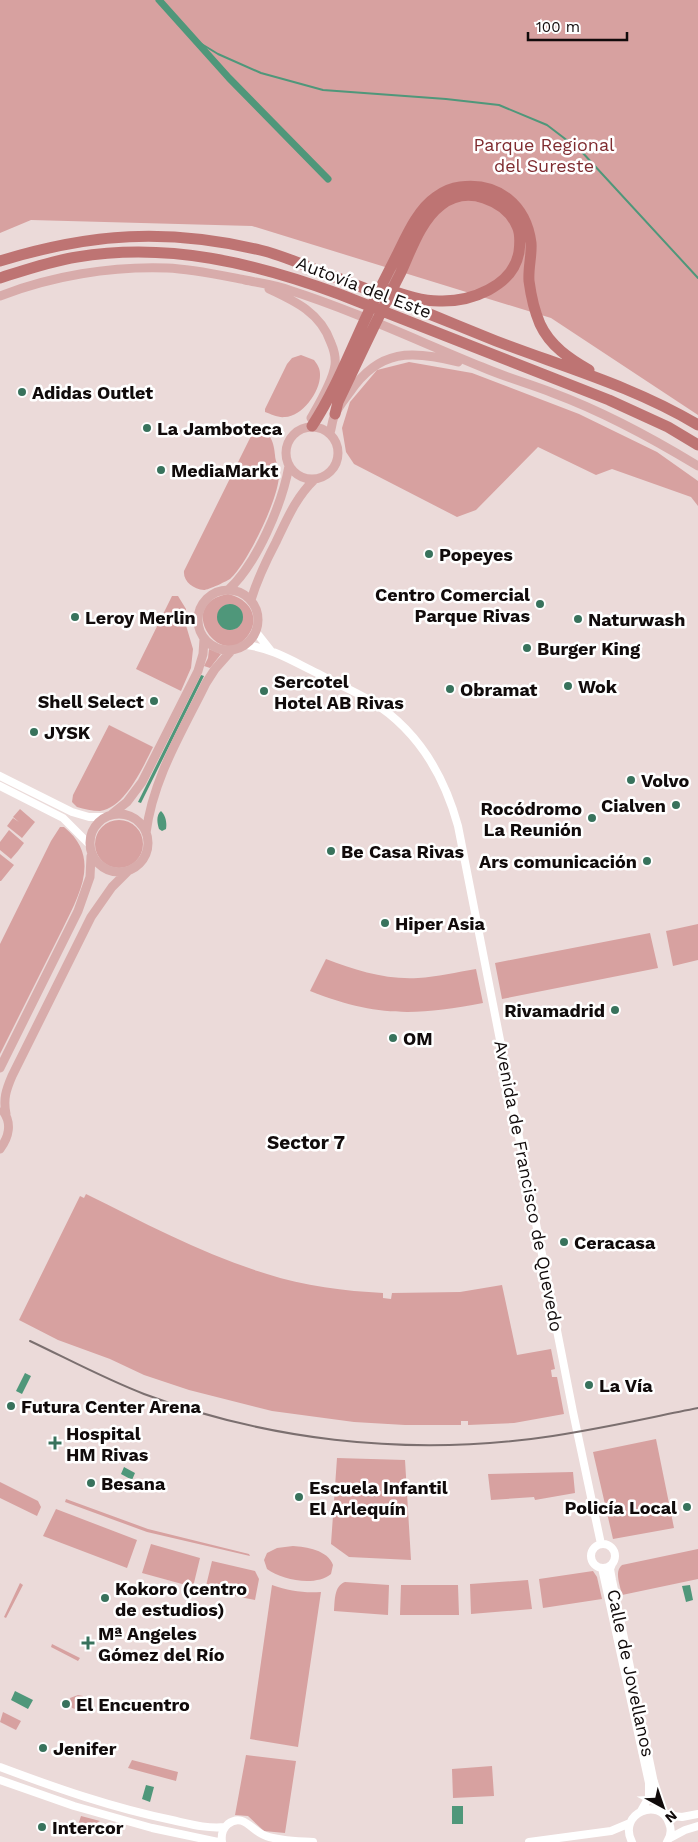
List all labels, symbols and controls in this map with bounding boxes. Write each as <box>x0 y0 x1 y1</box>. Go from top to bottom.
scale bar <box>528 10 627 42</box>
text: 100 m <box>536 18 580 36</box>
park label: Parque Regional del Sureste <box>473 134 615 176</box>
street label: Autovía del Este <box>294 252 434 322</box>
place label: Adidas Outlet <box>32 382 153 403</box>
marker: Adidas Outlet <box>16 386 28 398</box>
place label: La Jamboteca <box>157 418 283 439</box>
marker: La Jamboteca <box>141 422 153 434</box>
place label: MediaMarkt <box>171 460 278 481</box>
marker: MediaMarkt <box>155 464 167 476</box>
place label: Popeyes <box>439 544 513 565</box>
marker: Popeyes <box>423 548 435 560</box>
place label: Centro Comercial Parque Rivas <box>375 584 530 626</box>
marker: Centro Comercial Parque Rivas <box>534 598 546 610</box>
place label: Leroy Merlin <box>85 607 196 628</box>
place label: Naturwash <box>588 609 685 630</box>
marker: Leroy Merlin <box>69 611 81 623</box>
marker: Naturwash <box>572 613 584 625</box>
place label: Burger King <box>537 638 641 659</box>
marker: Burger King <box>521 642 533 654</box>
place label: Sercotel Hotel AB Rivas <box>274 671 404 713</box>
place label: Wok <box>578 676 618 697</box>
place label: Obramat <box>460 679 538 700</box>
marker: Wok <box>562 680 574 692</box>
marker: Obramat <box>444 683 456 695</box>
marker: Sercotel Hotel AB Rivas <box>258 685 270 697</box>
place label: Shell Select <box>38 691 144 712</box>
marker: Shell Select <box>148 695 160 707</box>
place label: JYSK <box>44 722 91 743</box>
marker: JYSK <box>28 726 40 738</box>
place label: Volvo <box>641 770 690 791</box>
marker: Volvo <box>625 774 637 786</box>
place label: Cialven <box>601 795 666 816</box>
place label: Rocódromo La Reunión <box>481 798 582 840</box>
marker: Cialven <box>670 799 682 811</box>
marker: Rocódromo La Reunión <box>586 812 598 824</box>
place label: Be Casa Rivas <box>341 841 464 862</box>
marker: Be Casa Rivas <box>325 845 337 857</box>
place label: Ars comunicación <box>479 851 637 872</box>
marker: Ars comunicación <box>641 855 653 867</box>
place label: Hiper Asia <box>395 913 486 934</box>
marker: Hiper Asia <box>379 917 391 929</box>
place label: Rivamadrid <box>504 1000 605 1021</box>
marker: Rivamadrid <box>609 1004 621 1016</box>
place label: OM <box>403 1028 433 1049</box>
marker: OM <box>387 1032 399 1044</box>
street label: Avenida de Francisco de Quevedo <box>490 1039 568 1333</box>
district label: Sector 7 <box>267 1131 345 1154</box>
place label: Ceracasa <box>574 1232 656 1253</box>
marker: Ceracasa <box>558 1236 570 1248</box>
place label: La Vía <box>599 1375 653 1396</box>
marker: La Vía <box>583 1379 595 1391</box>
place label: Futura Center Arena <box>21 1396 202 1417</box>
marker: Futura Center Arena <box>5 1400 17 1412</box>
place label: Hospital HM Rivas <box>66 1423 149 1465</box>
marker: Hospital HM Rivas <box>48 1436 62 1450</box>
place label: Besana <box>101 1473 166 1494</box>
marker: Besana <box>85 1477 97 1489</box>
place label: Escuela Infantil El Arlequín <box>309 1477 448 1519</box>
marker: Escuela Infantil El Arlequín <box>293 1491 305 1503</box>
place label: Policía Local <box>564 1497 677 1518</box>
marker: Policía Local <box>681 1501 693 1513</box>
place label: Kokoro (centro de estudios) <box>115 1578 247 1620</box>
street label: Calle de Jovellanos <box>603 1587 659 1759</box>
marker: Kokoro (centro de estudios) <box>99 1592 111 1604</box>
place label: Mª Angeles Gómez del Río <box>98 1623 225 1665</box>
marker: Mª Angeles Gómez del Río <box>82 1637 94 1649</box>
place label: El Encuentro <box>76 1694 190 1715</box>
marker: El Encuentro <box>60 1698 72 1710</box>
place label: Jenifer <box>53 1738 117 1759</box>
marker: Jenifer <box>37 1742 49 1754</box>
north arrow <box>638 1782 688 1832</box>
text: N <box>662 1807 680 1826</box>
place label: Intercor <box>52 1817 124 1838</box>
marker: Intercor <box>36 1821 48 1833</box>

